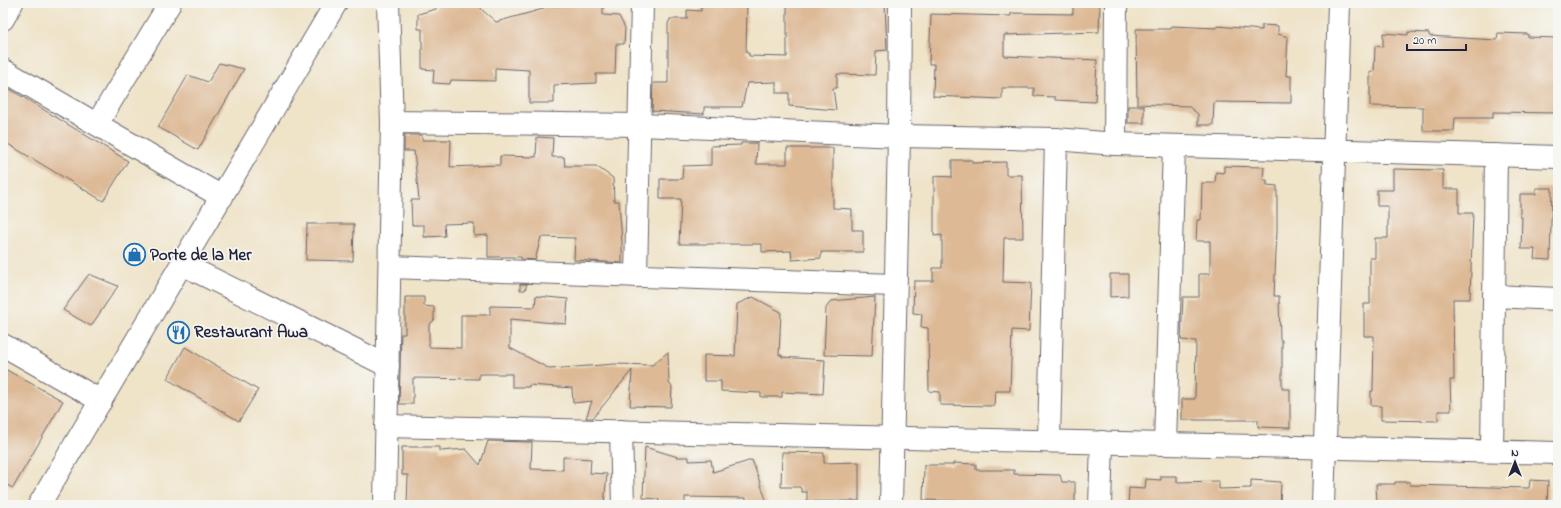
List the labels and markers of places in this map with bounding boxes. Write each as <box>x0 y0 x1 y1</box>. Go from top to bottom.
shop icon: Porte de la Mer <box>122 242 148 268</box>
place label: Porte de la Mer <box>150 243 252 268</box>
restaurant icon: Restaurant Awa <box>166 319 192 345</box>
place label: Restaurant Awa <box>194 320 308 345</box>

